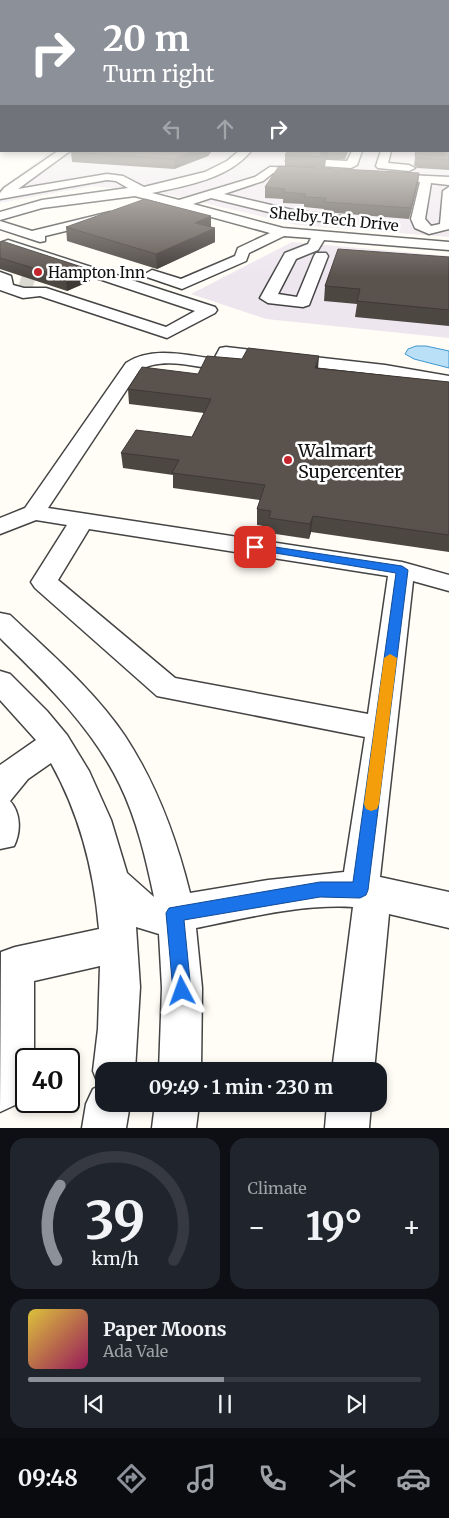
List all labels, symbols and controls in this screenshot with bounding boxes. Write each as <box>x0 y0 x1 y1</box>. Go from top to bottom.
text: 20 m <box>103 17 190 61</box>
icon: right <box>20 20 85 85</box>
text: Turn right <box>103 60 214 88</box>
icon: left <box>158 115 186 143</box>
icon: ahead <box>211 115 239 143</box>
icon: right <box>264 115 292 143</box>
street label: Shelby Tech Drive <box>268 203 400 235</box>
place label: Hampton Inn <box>48 263 145 282</box>
marker: Hampton Inn <box>32 266 44 278</box>
place label: Walmart Supercenter <box>297 439 402 483</box>
marker: Walmart Supercenter <box>282 454 294 466</box>
pin <box>234 526 276 568</box>
icon: arrive <box>241 533 269 561</box>
position arrow <box>155 964 207 1016</box>
speed limit sign: 40 <box>15 1048 80 1113</box>
text: 09:49 · 1 min · 230 m <box>149 1075 333 1099</box>
text: Climate <box>248 1178 307 1198</box>
text: 39 <box>85 1188 145 1253</box>
text: 19° <box>306 1203 363 1250</box>
text: − <box>248 1209 266 1245</box>
text: + <box>402 1209 421 1245</box>
text: km/h <box>91 1247 139 1270</box>
text: Paper Moons <box>103 1317 227 1341</box>
text: Ada Vale <box>103 1341 168 1361</box>
icon: previous <box>80 1390 108 1418</box>
icon: pause <box>211 1390 239 1418</box>
icon: next <box>342 1390 370 1418</box>
icon: directions <box>114 1461 149 1496</box>
icon: music <box>184 1461 219 1496</box>
icon: phone <box>255 1461 290 1496</box>
icon: climate <box>325 1461 360 1496</box>
icon: car <box>396 1461 431 1496</box>
text: 09:48 <box>18 1464 78 1492</box>

